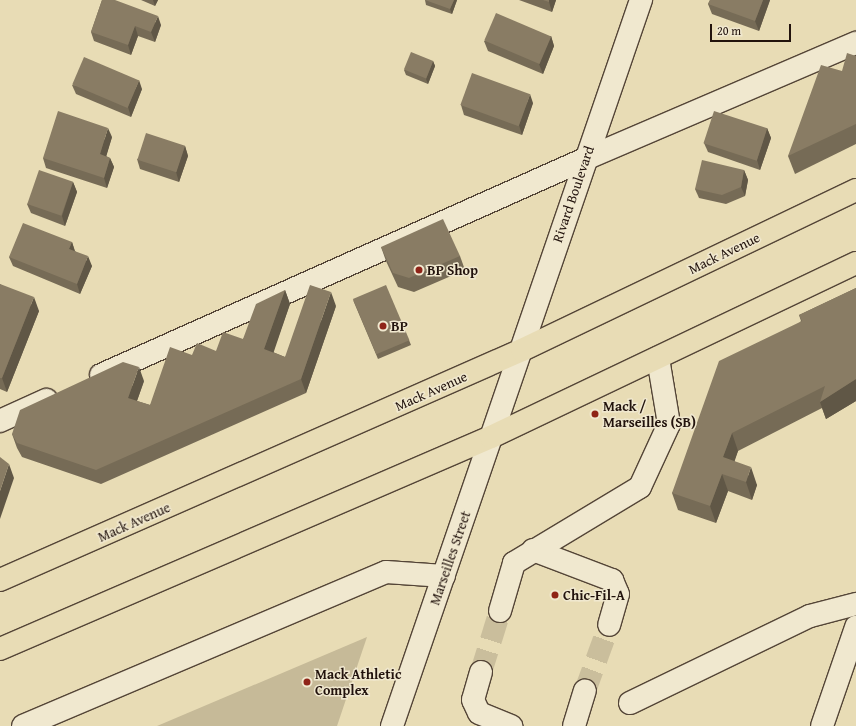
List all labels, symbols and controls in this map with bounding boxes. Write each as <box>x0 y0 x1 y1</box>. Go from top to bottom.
scale bar <box>712 16 793 42</box>
text: 20 m <box>717 22 741 39</box>
street label: Rivard Boulevard <box>549 143 597 245</box>
street label: Mack Avenue <box>686 229 762 277</box>
place label: BP Shop <box>427 262 478 278</box>
marker: BP Shop <box>414 265 424 275</box>
place label: BP <box>391 318 408 334</box>
marker: BP <box>378 321 388 331</box>
street label: Mack Avenue <box>392 368 470 414</box>
place label: Mack / Marseilles (SB) <box>603 398 696 430</box>
marker: Mack / Marseilles (SB) <box>590 409 600 419</box>
street label: Mack Avenue <box>95 499 173 545</box>
street label: Marseilles Street <box>426 509 474 607</box>
place label: Chic-Fil-A <box>563 587 625 603</box>
marker: Chic-Fil-A <box>550 590 560 600</box>
place label: Mack Athletic Complex <box>315 666 401 698</box>
marker: Mack Athletic Complex <box>302 677 312 687</box>

